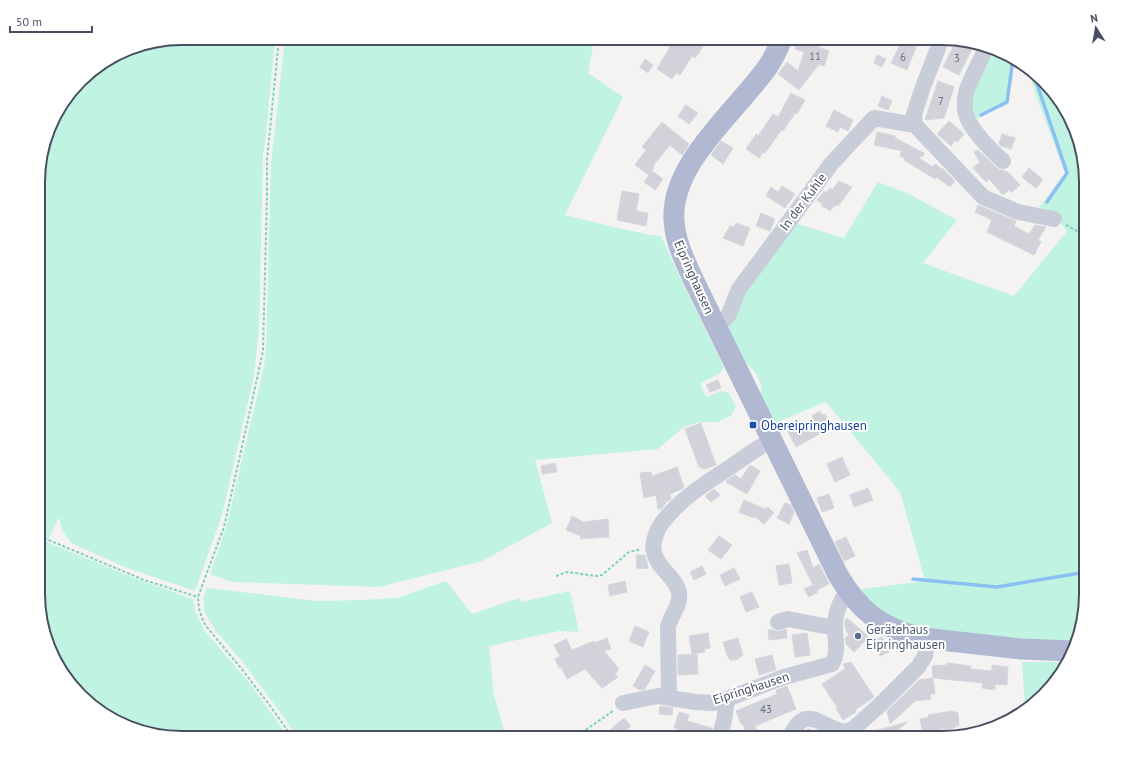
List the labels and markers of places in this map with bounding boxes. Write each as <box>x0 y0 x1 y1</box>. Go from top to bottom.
place label: Obereipringhausen <box>761 417 867 434</box>
marker: Obereipringhausen <box>748 420 758 430</box>
place label: Gerätehaus Eipringhausen <box>866 621 945 653</box>
marker: Gerätehaus Eipringhausen <box>853 631 863 641</box>

